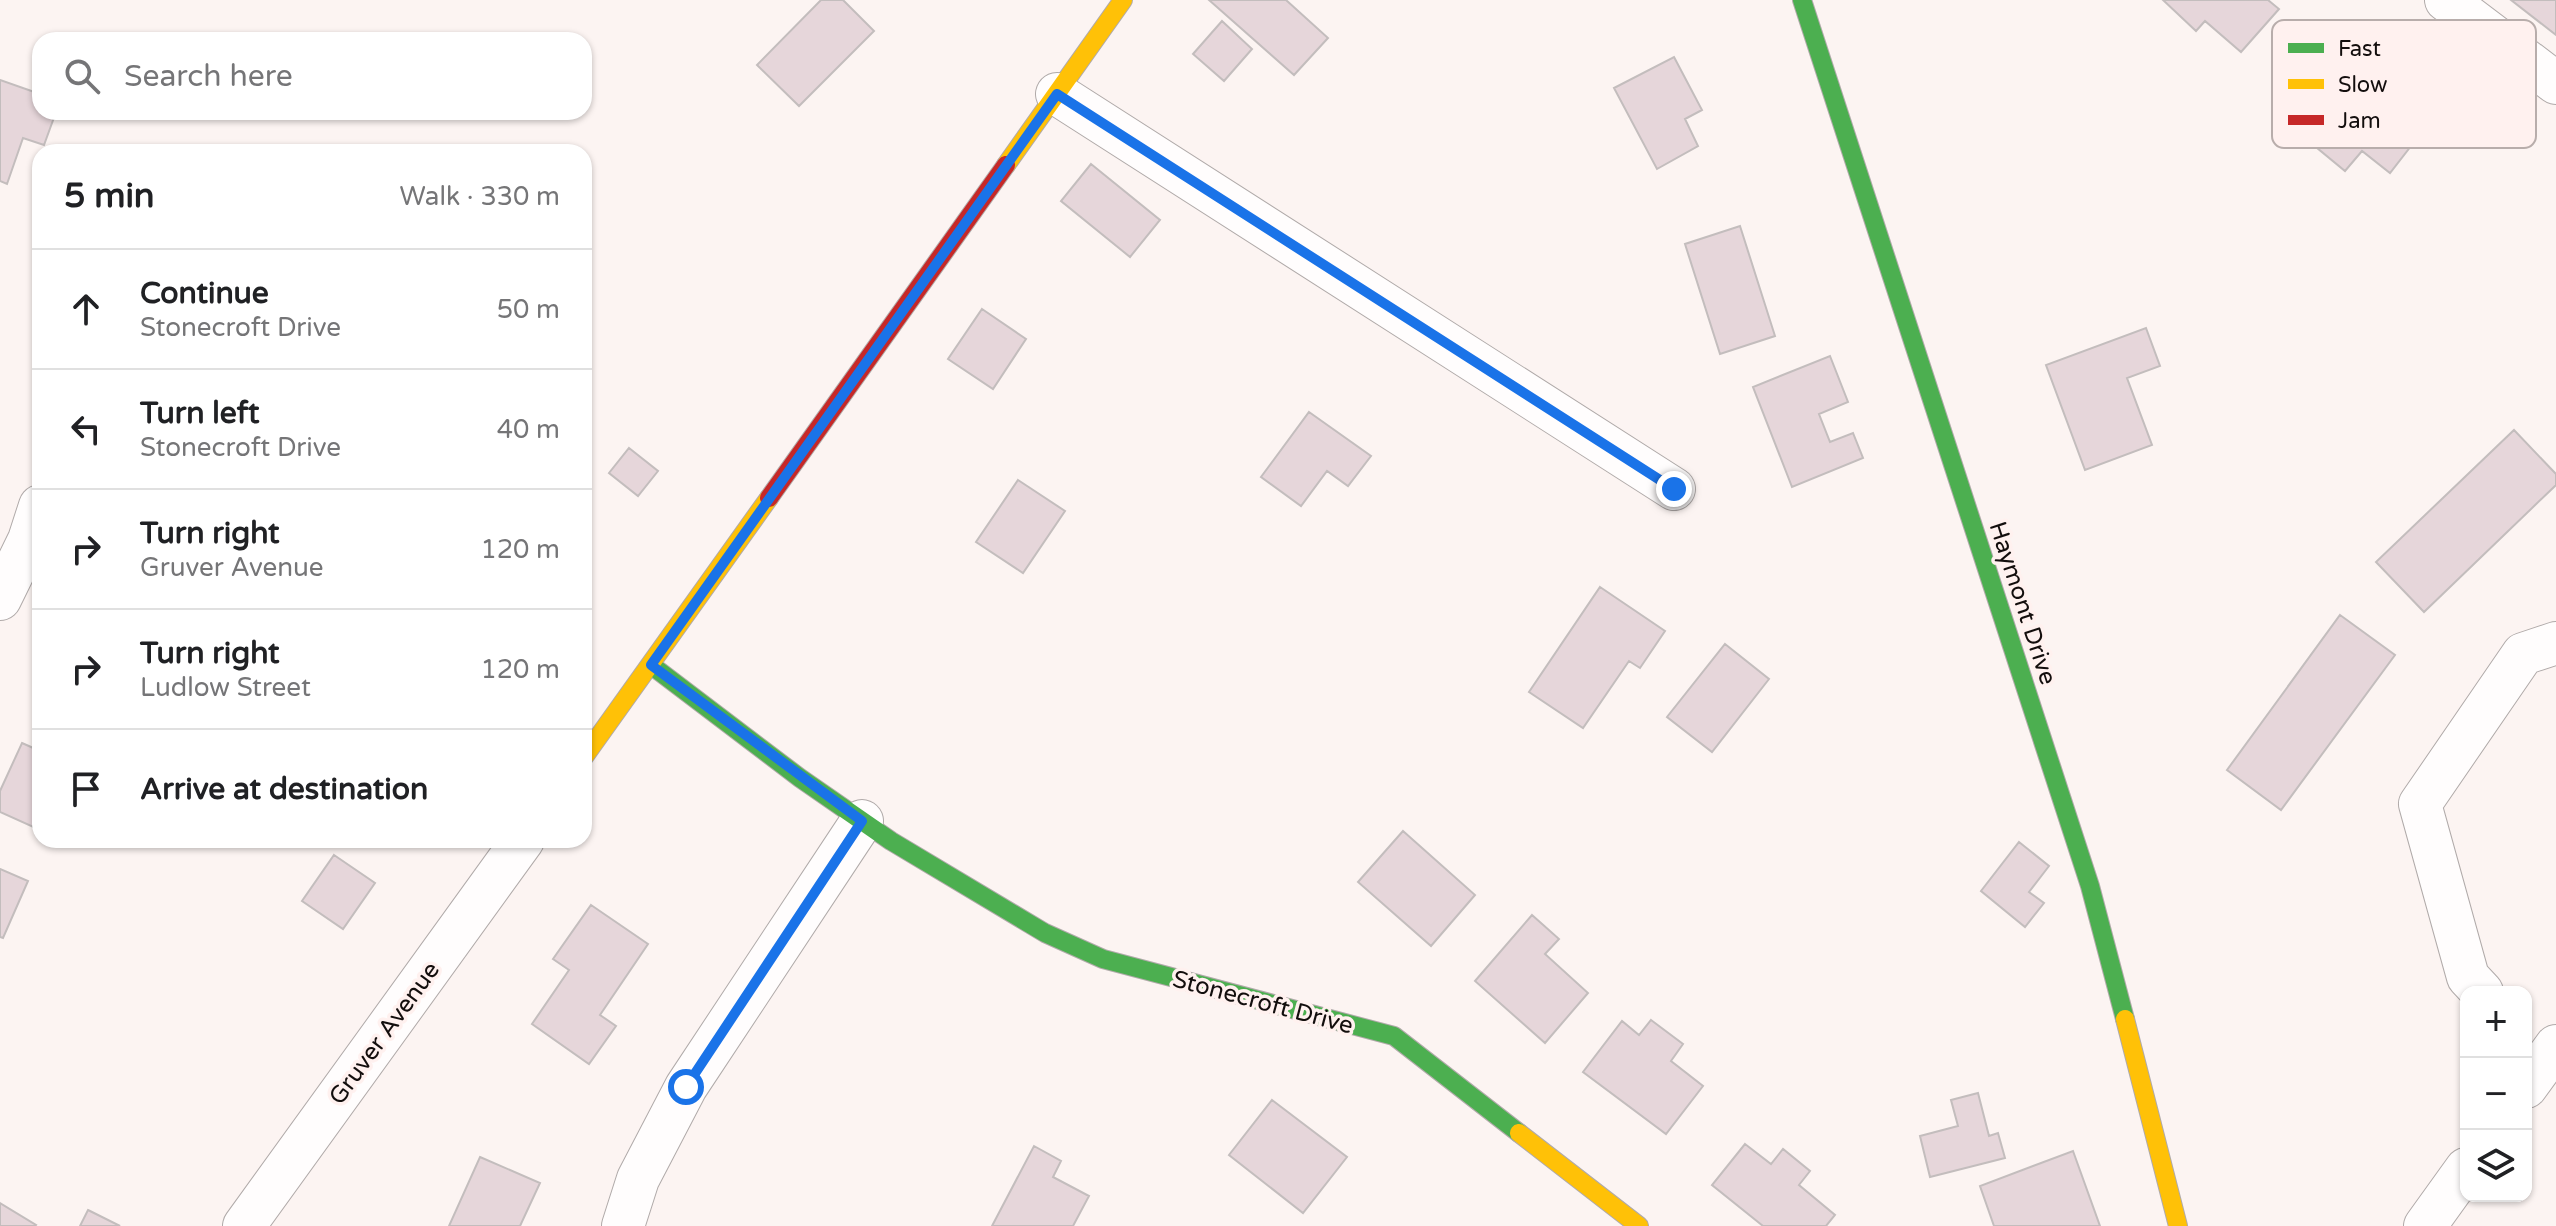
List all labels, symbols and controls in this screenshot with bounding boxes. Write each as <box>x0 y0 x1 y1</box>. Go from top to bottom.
legend <box>2272 20 2536 148</box>
search box <box>32 32 592 120</box>
text: Fast <box>2338 36 2381 62</box>
icon: search <box>60 54 104 98</box>
text: Search here <box>124 58 293 95</box>
text: Slow <box>2338 72 2388 98</box>
text: Jam <box>2338 108 2381 134</box>
text: 5 min <box>64 176 155 217</box>
text: Walk · 330 m <box>400 181 560 212</box>
text: Continue <box>140 275 269 312</box>
icon: ahead <box>64 287 108 331</box>
text: 50 m <box>497 294 560 325</box>
text: Stonecroft Drive <box>140 312 341 343</box>
text: Turn left <box>140 395 259 432</box>
icon: left <box>64 407 108 451</box>
text: 40 m <box>497 414 560 445</box>
text: Stonecroft Drive <box>140 432 341 463</box>
route end <box>1656 471 1692 507</box>
text: Turn right <box>140 515 280 552</box>
street label: Haymont Drive <box>1983 518 2063 688</box>
icon: right <box>64 527 108 571</box>
text: 120 m <box>480 534 560 565</box>
text: Gruver Avenue <box>140 552 324 583</box>
text: Turn right <box>140 635 280 672</box>
icon: right <box>64 647 108 691</box>
text: 120 m <box>480 654 560 685</box>
text: Ludlow Street <box>140 672 311 703</box>
icon: arrive <box>64 767 108 811</box>
text: Arrive at destination <box>140 771 428 808</box>
street label: Gruver Avenue <box>323 956 446 1110</box>
street label: Stonecroft Drive <box>1169 964 1356 1041</box>
map controls <box>2460 986 2532 1202</box>
button: + <box>2460 986 2532 1058</box>
button: − <box>2460 1058 2532 1130</box>
route start <box>668 1069 704 1105</box>
button: layers <box>2460 1130 2532 1202</box>

